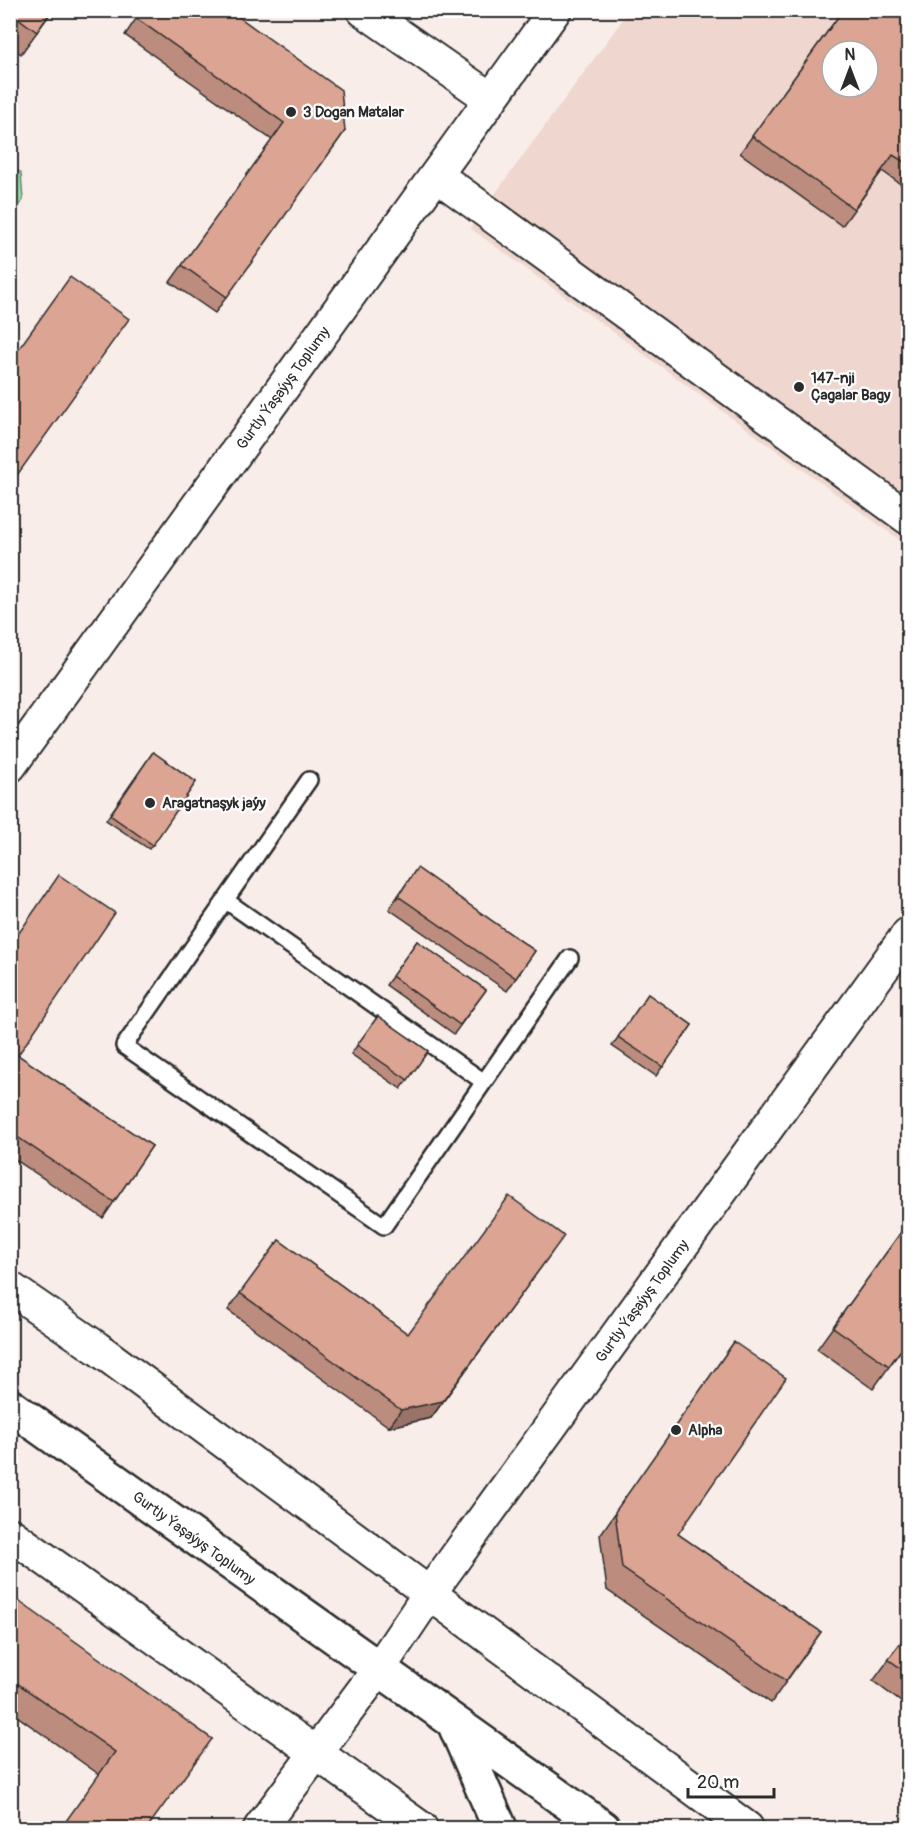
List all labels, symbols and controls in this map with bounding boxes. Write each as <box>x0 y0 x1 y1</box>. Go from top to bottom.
north arrow <box>820 39 880 99</box>
text: N <box>845 45 856 65</box>
place label: 3 Dogan Matalar <box>303 103 405 122</box>
marker: 3 Dogan Matalar <box>284 105 298 119</box>
street label: Gurtly Ýaşaýyş Toplumy <box>232 323 335 454</box>
place label: 147-nji Çagalar Bagy <box>811 369 891 405</box>
marker: 147-nji Çagalar Bagy <box>792 380 806 394</box>
place label: Aragatnaşyk jaýy <box>162 794 266 813</box>
marker: Aragatnaşyk jaýy <box>143 796 157 810</box>
street label: Gurtly Ýaşaýyş Toplumy <box>591 1236 694 1367</box>
place label: Alpha <box>688 1421 722 1440</box>
marker: Alpha <box>669 1423 683 1437</box>
street label: Gurtly Ýaşaýyş Toplumy <box>128 1487 259 1590</box>
scale bar <box>688 1761 774 1799</box>
text: 20 m <box>697 1771 739 1794</box>

